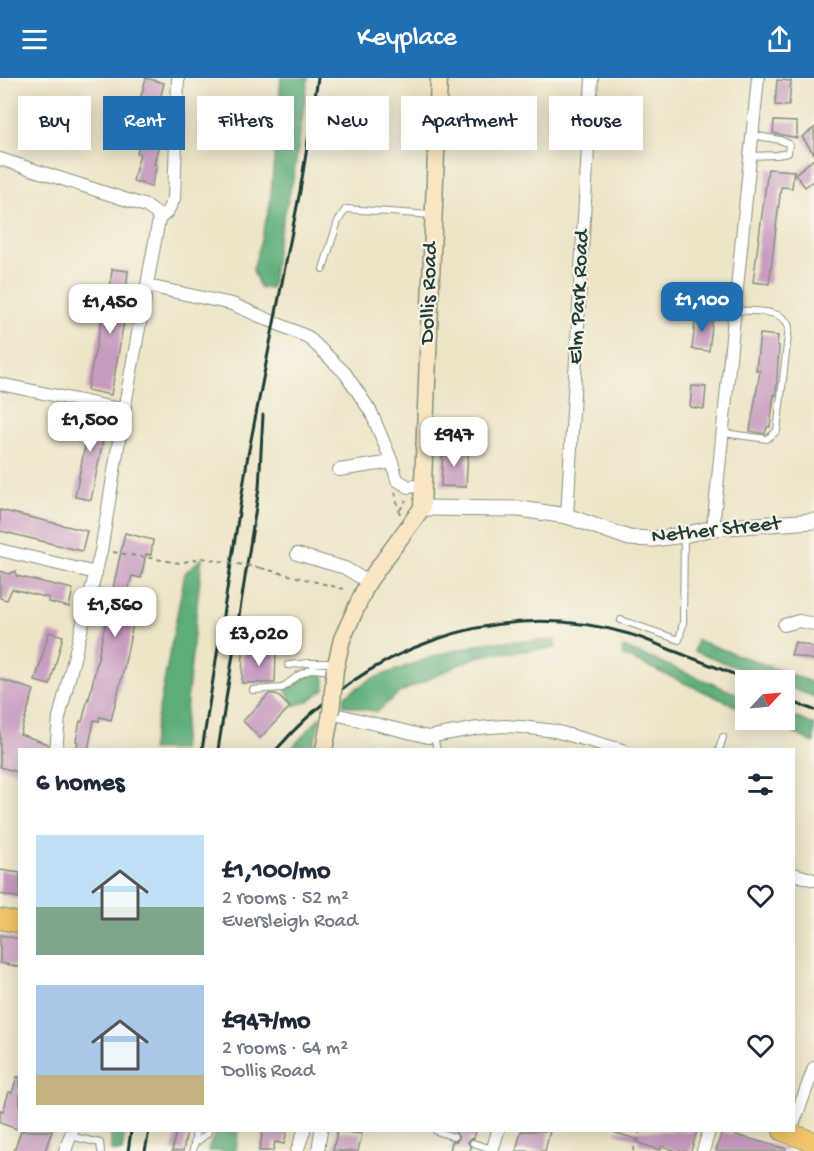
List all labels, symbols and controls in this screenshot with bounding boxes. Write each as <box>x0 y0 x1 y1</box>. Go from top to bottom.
icon: menu <box>18 23 51 56</box>
text: Keyplace <box>357 23 457 55</box>
icon: share <box>763 23 796 56</box>
chip: Buy <box>18 96 91 150</box>
chip: Rent <box>103 96 185 150</box>
chip: Filters <box>197 96 294 150</box>
chip: New <box>306 96 389 150</box>
chip: Apartment <box>401 96 537 150</box>
chip: House <box>549 96 643 150</box>
street label: Elm Park Road <box>563 227 597 365</box>
street label: Dollis Road <box>415 240 445 346</box>
pin: £1,100 <box>653 282 751 333</box>
pin: £1,450 <box>61 284 159 335</box>
text: £1,100 <box>675 290 729 313</box>
text: £1,450 <box>83 292 137 315</box>
pin: £1,500 <box>41 402 139 453</box>
text: £1,500 <box>62 410 118 433</box>
pin: £947 <box>418 417 490 468</box>
text: £947 <box>435 425 473 448</box>
street label: Nether Street <box>650 511 784 551</box>
pin: £1,560 <box>66 587 164 638</box>
text: £1,560 <box>87 595 143 618</box>
pin: £3,020 <box>210 616 308 667</box>
text: £3,020 <box>230 624 288 647</box>
north arrow <box>735 670 795 730</box>
map controls <box>735 670 795 730</box>
icon: filters <box>744 768 777 801</box>
text: 6 homes <box>36 769 124 800</box>
text: £1,100/mo <box>222 857 330 888</box>
icon: home <box>84 859 156 931</box>
icon: heart <box>744 879 777 912</box>
text: 2 rooms · 52 m² <box>222 888 349 911</box>
text: Eversleigh Road <box>222 911 358 934</box>
text: £947/mo <box>222 1007 311 1038</box>
icon: home <box>84 1009 156 1081</box>
icon: heart <box>744 1029 777 1062</box>
text: 2 rooms · 64 m² <box>222 1038 348 1061</box>
text: Dollis Road <box>222 1061 314 1084</box>

